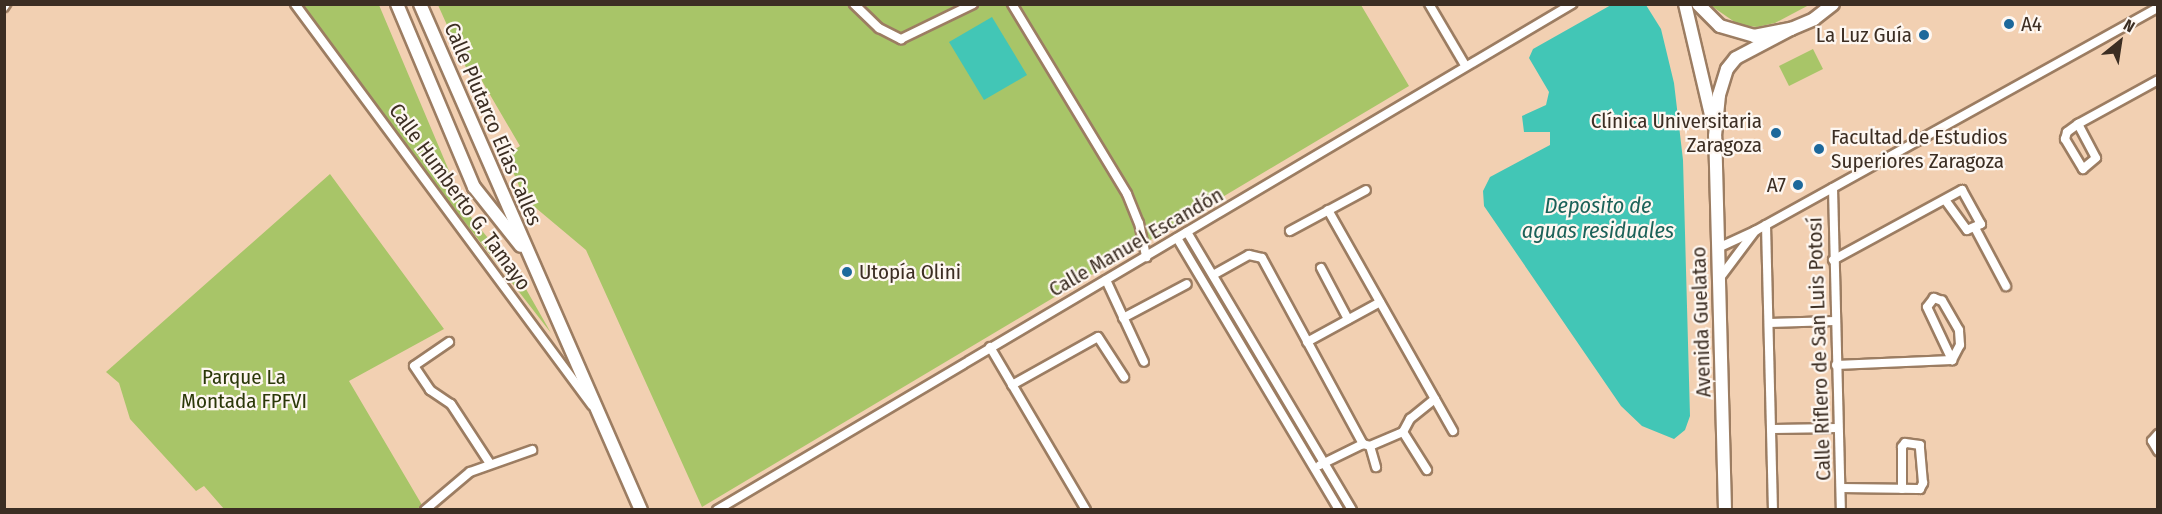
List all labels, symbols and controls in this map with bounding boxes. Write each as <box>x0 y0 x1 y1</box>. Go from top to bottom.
place label: A4 <box>2021 11 2042 37</box>
north arrow <box>2090 12 2150 72</box>
text: N <box>2120 15 2138 37</box>
marker: A4 <box>2002 17 2016 31</box>
street label: Calle Plutarco Elías Calles <box>439 19 547 229</box>
place label: La Luz Guía <box>1816 22 1912 48</box>
marker: La Luz Guía <box>1917 28 1931 42</box>
street label: Calle Humberto G. Tamayo <box>384 99 536 295</box>
place label: Clínica Universitaria Zaragoza <box>1591 108 1762 158</box>
marker: Clínica Universitaria Zaragoza <box>1767 124 1785 142</box>
place label: Facultad de Estudios Superiores Zaragoza <box>1831 124 2007 174</box>
marker: Facultad de Estudios Superiores Zaragoza <box>1812 142 1826 156</box>
place label: A7 <box>1767 172 1786 198</box>
marker: A7 <box>1791 178 1805 192</box>
street label: Calle Manuel Escandón <box>1044 182 1228 302</box>
water label: Deposito de aguas residuales <box>1522 192 1674 243</box>
street label: Calle Riflero de San Luis Potosí <box>1802 217 1836 481</box>
street label: Avenida Guelatao <box>1686 246 1716 398</box>
place label: Utopía Olini <box>859 259 961 285</box>
marker: Utopía Olini <box>840 265 854 279</box>
park label: Parque La Montada FPFVI <box>181 364 307 414</box>

